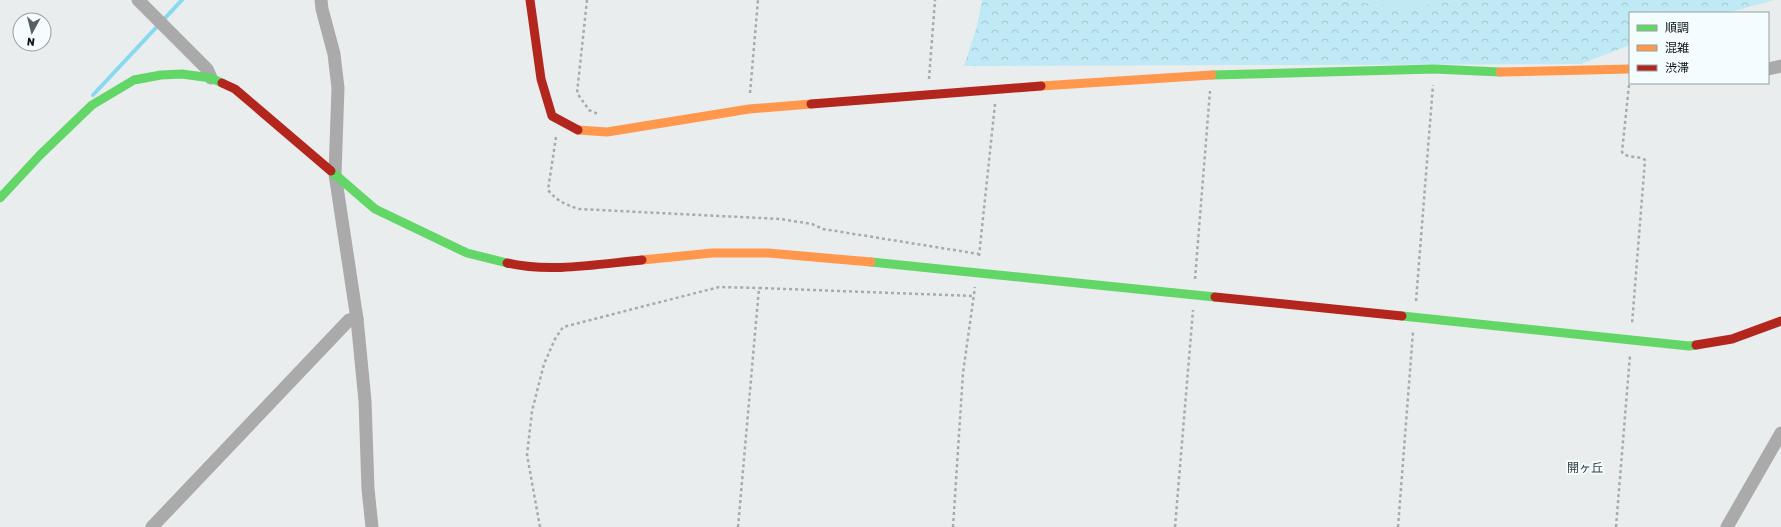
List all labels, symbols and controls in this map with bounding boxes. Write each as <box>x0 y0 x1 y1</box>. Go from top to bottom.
north arrow <box>12 12 52 52</box>
legend <box>1629 12 1769 84</box>
text: 順調 <box>1665 21 1689 35</box>
text: N <box>26 34 36 48</box>
text: 混雑 <box>1665 41 1689 55</box>
text: 渋滞 <box>1665 61 1689 75</box>
district label: 開ヶ丘 <box>1567 461 1603 475</box>

